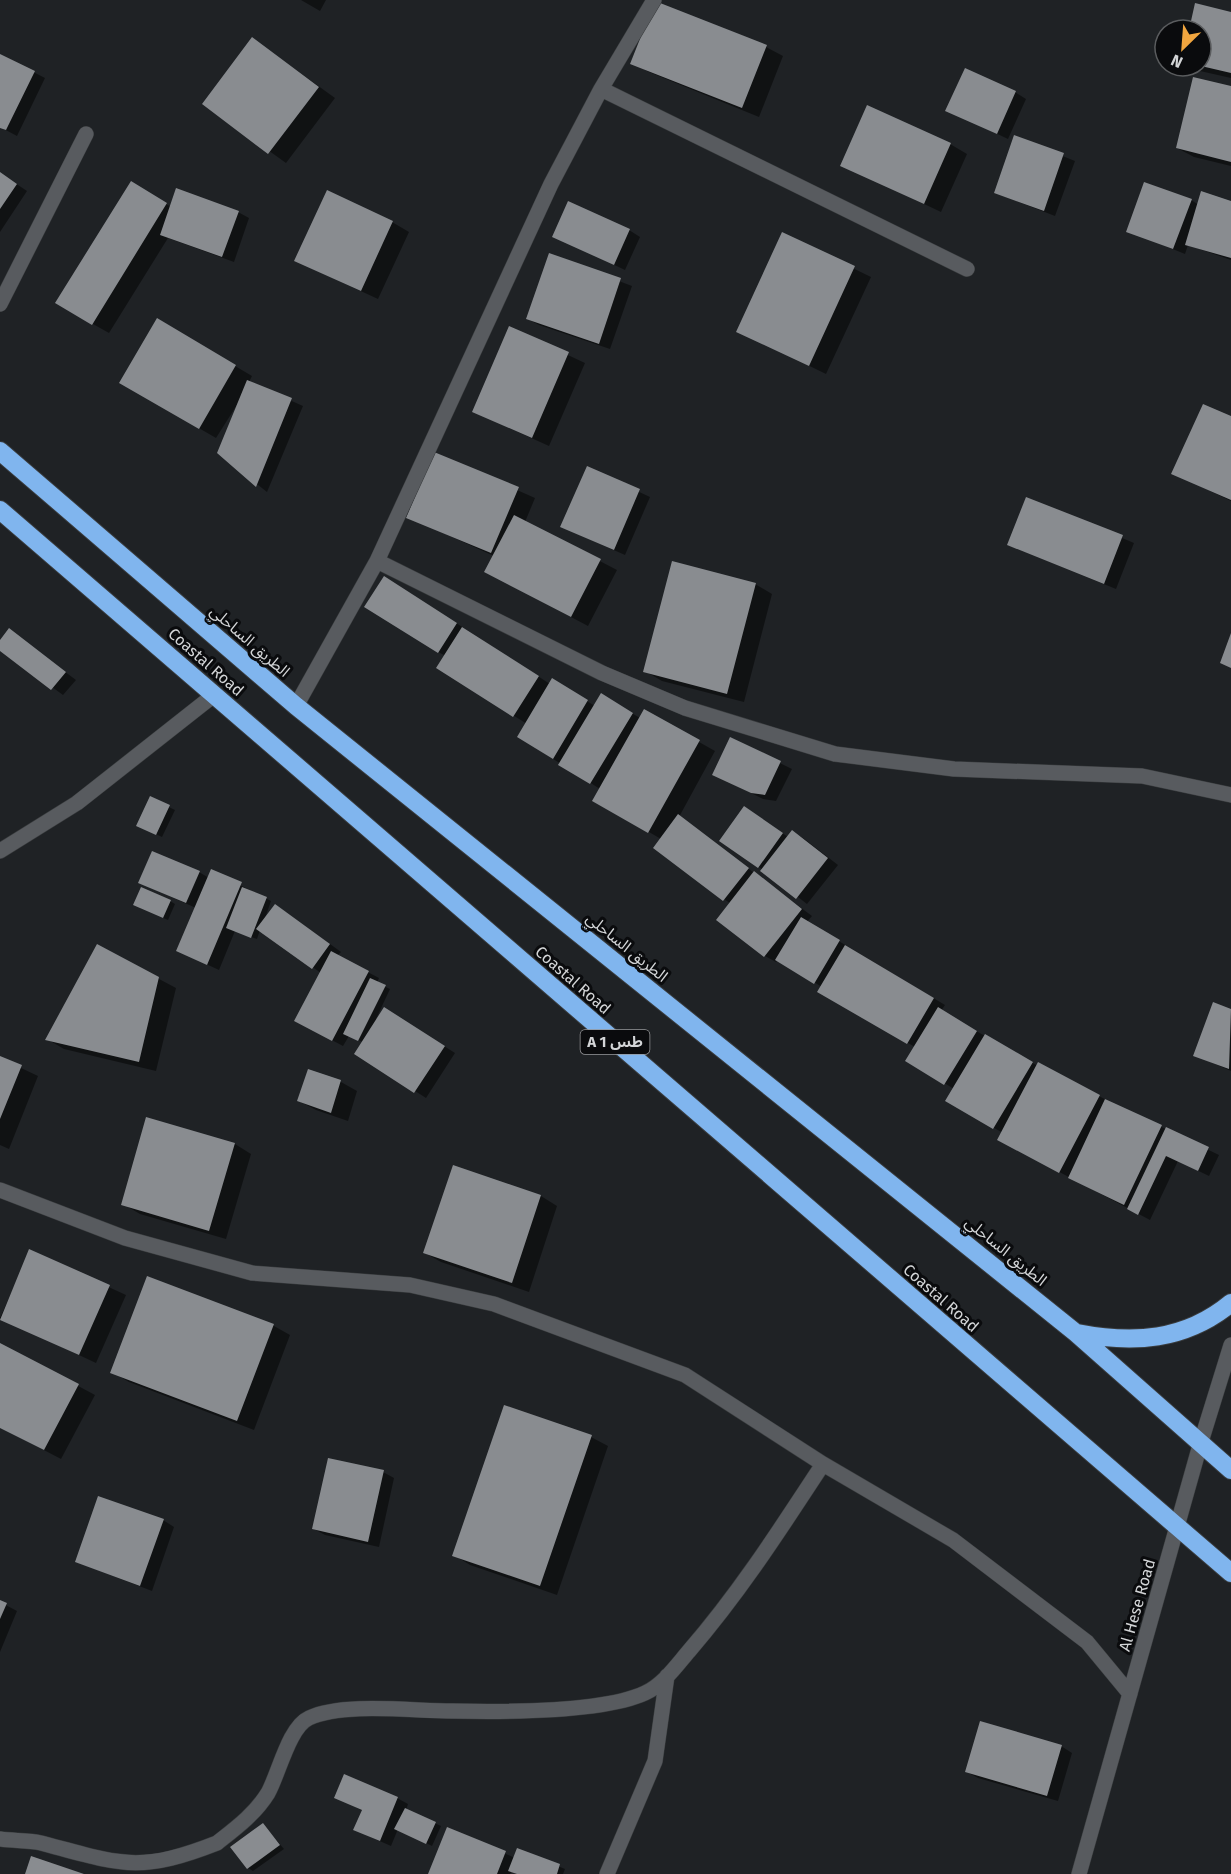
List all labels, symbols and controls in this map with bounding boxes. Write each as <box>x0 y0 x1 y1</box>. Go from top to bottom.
north arrow <box>1153 18 1213 78</box>
text: N <box>1168 50 1186 72</box>
street label: الطريق الساحلي <box>204 601 294 683</box>
street label: Coastal Road <box>164 624 248 700</box>
street label: الطريق الساحلي <box>581 908 672 988</box>
street label: Coastal Road <box>531 942 615 1018</box>
road number: A 1 طس <box>580 1030 650 1054</box>
street label: الطريق الساحلي <box>960 1212 1051 1292</box>
street label: Coastal Road <box>899 1260 983 1336</box>
street label: Al Hese Road <box>1115 1557 1159 1653</box>

